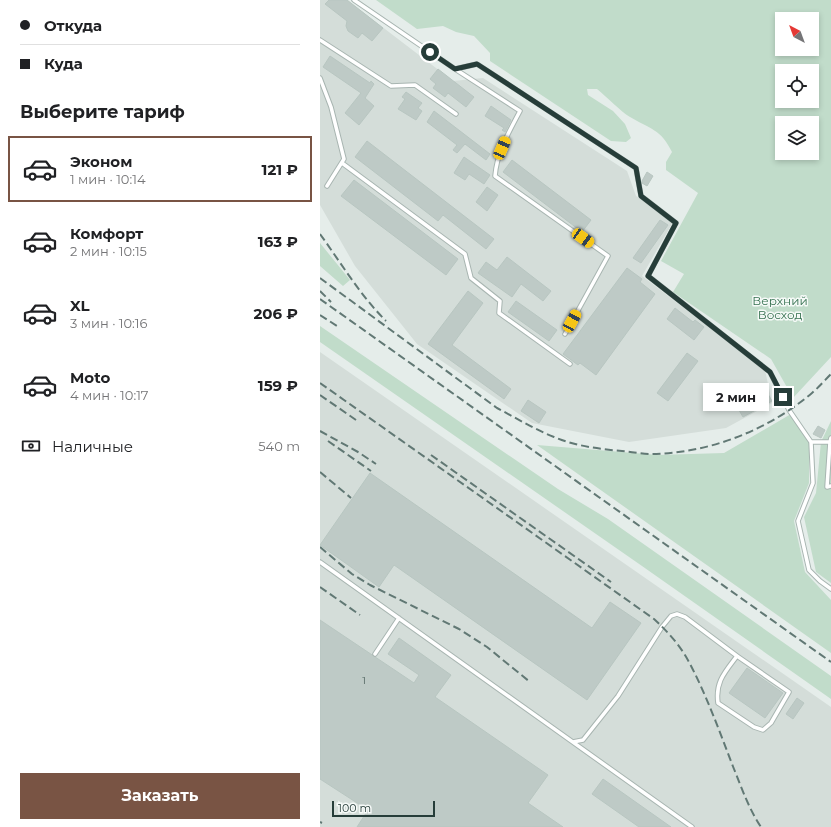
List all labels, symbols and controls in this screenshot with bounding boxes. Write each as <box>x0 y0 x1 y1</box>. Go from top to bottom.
north arrow <box>775 12 819 56</box>
map controls <box>775 12 819 160</box>
text: Откуда <box>44 16 102 35</box>
route start <box>421 43 439 61</box>
text: Куда <box>44 54 83 73</box>
button: locate <box>775 64 819 108</box>
text: Выберите тариф <box>20 101 185 123</box>
button: layers <box>775 116 819 160</box>
car <box>492 135 512 161</box>
icon: car <box>22 151 58 187</box>
text: Эконом <box>70 152 132 171</box>
text: 121 ₽ <box>262 160 298 179</box>
text: 1 мин · 10:14 <box>70 171 146 187</box>
icon: car <box>22 223 58 259</box>
text: Комфорт <box>70 224 143 243</box>
car <box>570 226 596 250</box>
text: 163 ₽ <box>258 232 298 251</box>
text: 2 мин · 10:15 <box>70 243 147 259</box>
park label: Верхний Восход <box>752 293 808 322</box>
icon: car <box>22 295 58 331</box>
text: XL <box>70 296 89 315</box>
text: 206 ₽ <box>254 304 298 323</box>
car <box>561 308 583 334</box>
text: 3 мин · 10:16 <box>70 315 147 331</box>
icon: car <box>22 367 58 403</box>
text: Moto <box>70 368 110 387</box>
text: 159 ₽ <box>258 376 298 395</box>
callout: 2 мин <box>703 383 769 411</box>
text: 4 мин · 10:17 <box>70 387 148 403</box>
route end <box>774 388 792 406</box>
text: 2 мин <box>716 389 756 405</box>
icon: cash <box>20 435 42 457</box>
text: Наличные <box>52 437 133 456</box>
text: 540 m <box>258 438 300 454</box>
house number: 1 <box>362 674 366 687</box>
button: Заказать <box>20 773 300 819</box>
scale bar <box>332 799 435 818</box>
text: 100 m <box>338 801 371 815</box>

